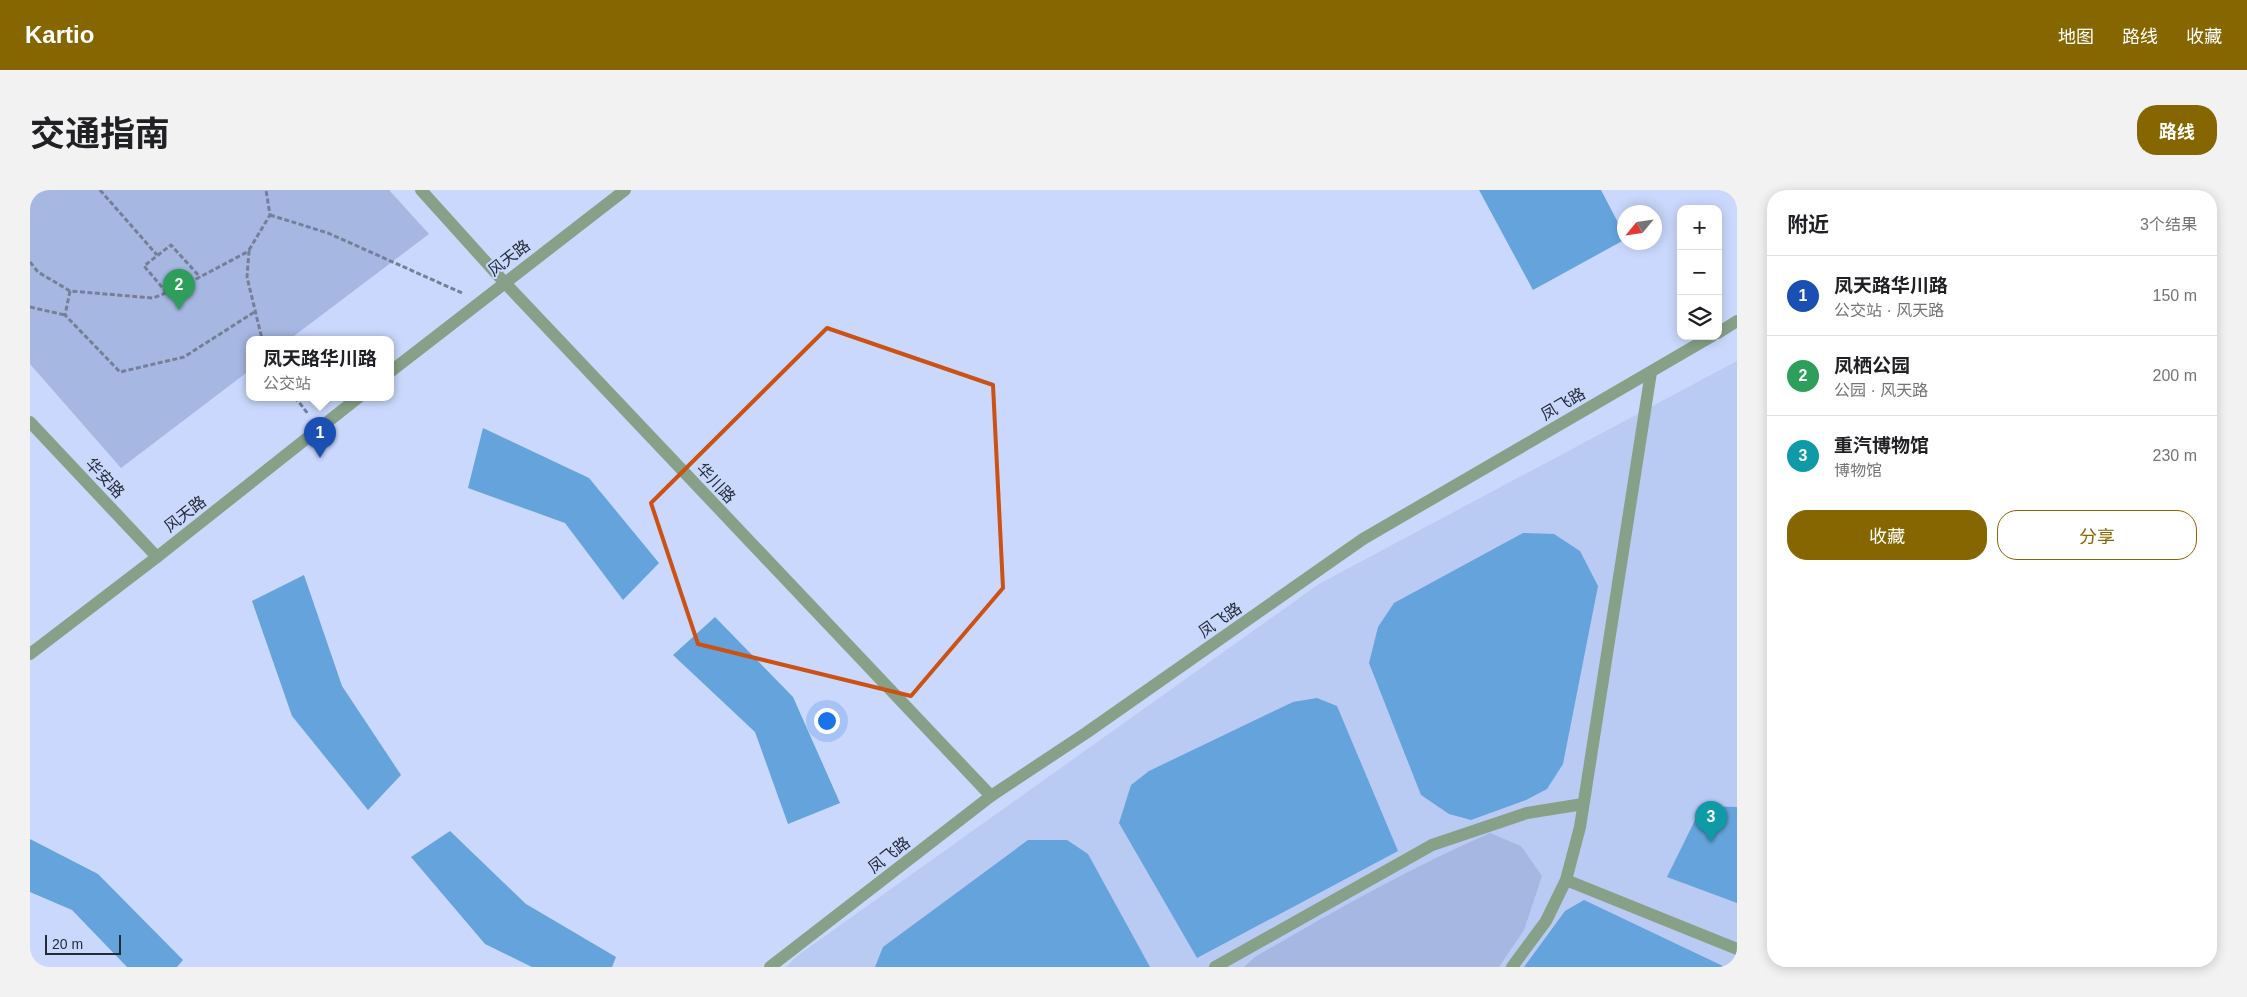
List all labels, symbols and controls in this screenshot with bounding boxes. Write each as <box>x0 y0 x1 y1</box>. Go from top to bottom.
text: Kartio <box>25 21 94 48</box>
text: 地图 <box>2058 27 2094 47</box>
text: 路线 <box>2122 27 2158 47</box>
text: 收藏 <box>2186 27 2222 47</box>
button: 路线 <box>2137 105 2217 155</box>
text: 交通指南 <box>30 114 170 153</box>
north arrow <box>1617 205 1662 250</box>
map controls <box>1677 205 1722 340</box>
button: + <box>1677 205 1722 250</box>
text: 附近 <box>1787 213 1829 236</box>
text: 3个结果 <box>2140 216 2197 233</box>
street label: 风天路 <box>485 237 533 279</box>
button: − <box>1677 250 1722 295</box>
pin: 2 <box>163 269 195 310</box>
text: 凤天路华川路 <box>1834 275 1948 296</box>
text: 1 <box>1799 287 1807 304</box>
text: 150 m <box>2153 287 2197 304</box>
button: layers <box>1677 295 1722 340</box>
text: 公交站 · 风天路 <box>1834 302 1944 319</box>
popup <box>246 336 394 401</box>
text: 凤天路华川路 <box>263 348 377 369</box>
text: 凤栖公园 <box>1834 355 1910 376</box>
text: 2 <box>1799 367 1807 384</box>
text: 200 m <box>2153 367 2197 384</box>
text: 公交站 <box>263 375 311 392</box>
text: 公园 · 风天路 <box>1834 382 1928 399</box>
street label: 凤飞路 <box>1538 385 1588 423</box>
pin: 1 <box>304 417 336 458</box>
text: 重汽博物馆 <box>1834 435 1929 456</box>
text: 3 <box>1799 447 1807 464</box>
text: 230 m <box>2153 447 2197 464</box>
street label: 华安路 <box>82 455 128 501</box>
street label: 华川路 <box>693 460 739 506</box>
text: 博物馆 <box>1834 462 1882 479</box>
street label: 风天路 <box>161 493 209 535</box>
button: 收藏 <box>1787 510 1987 560</box>
button: 分享 <box>1997 510 2197 560</box>
street label: 凤飞路 <box>1195 599 1245 641</box>
your location <box>814 708 840 734</box>
pin: 3 <box>1695 801 1727 842</box>
street label: 凤飞路 <box>865 834 913 876</box>
scale bar <box>45 932 121 955</box>
text: 20 m <box>52 936 83 952</box>

